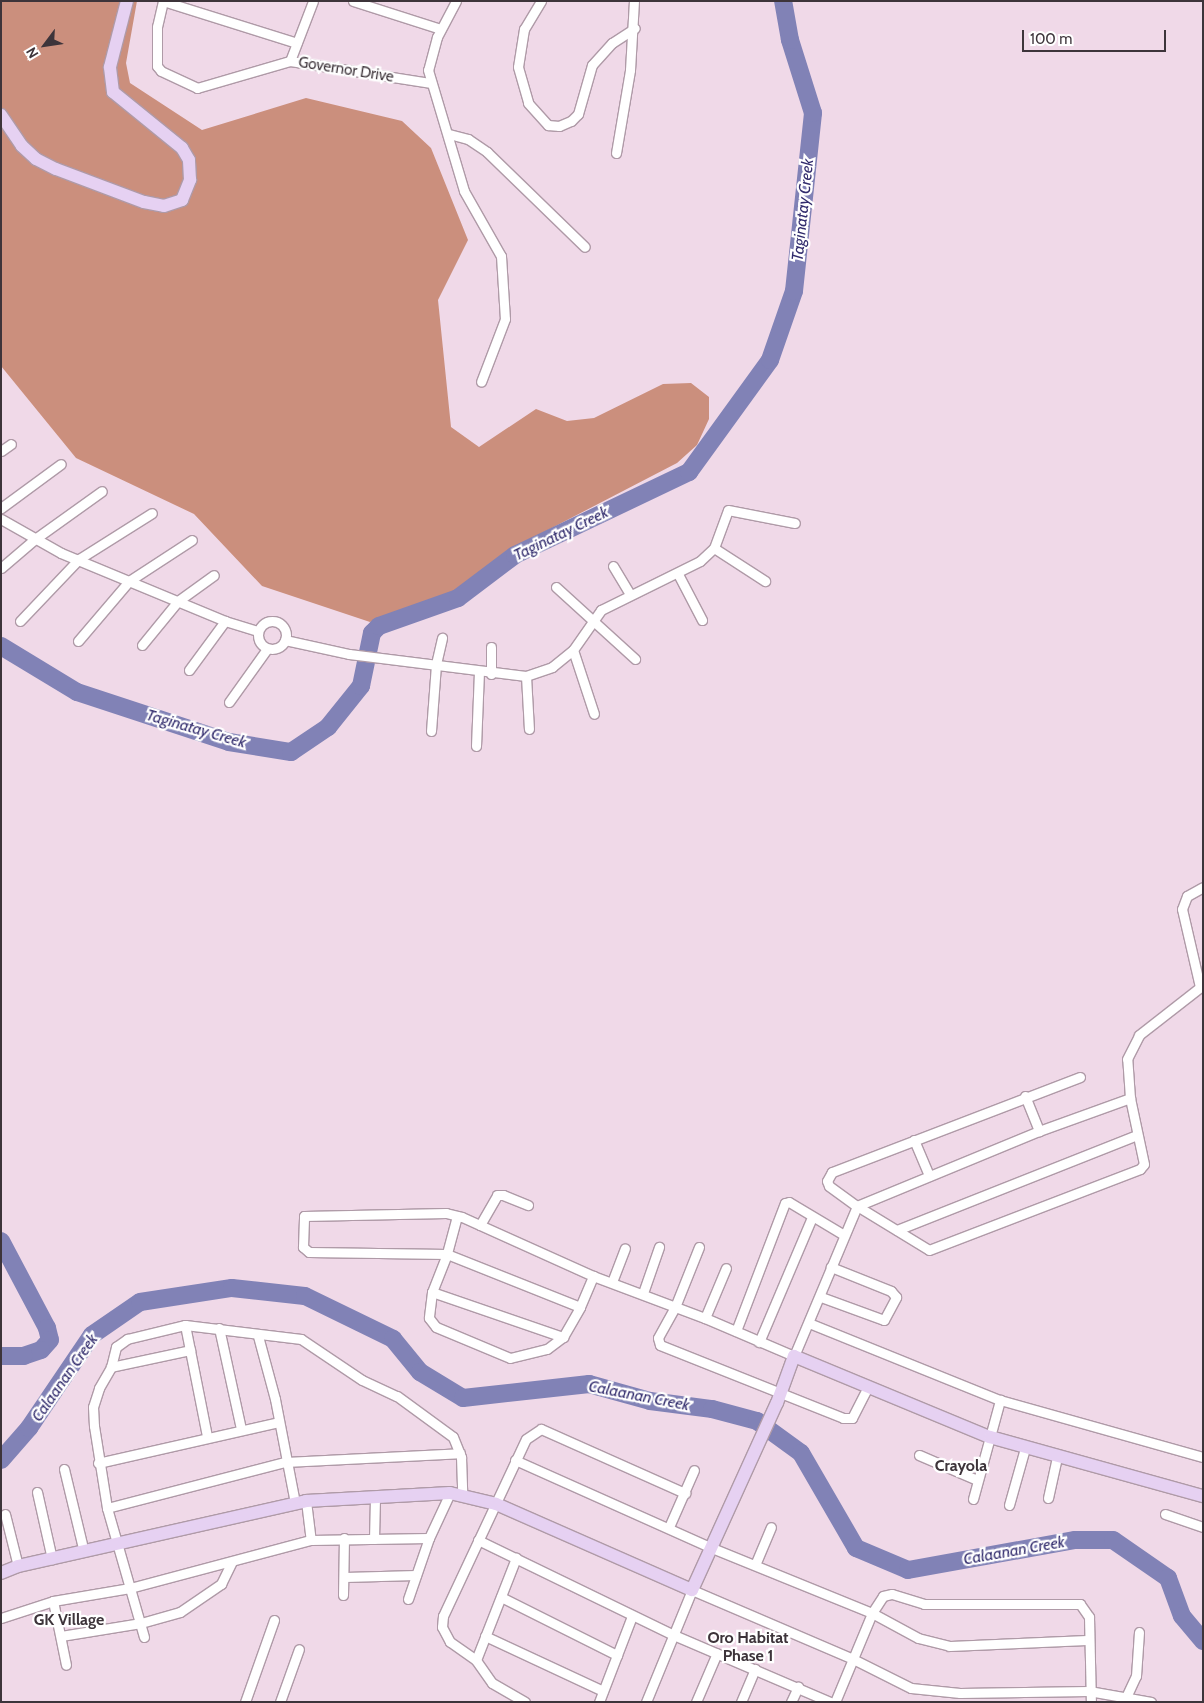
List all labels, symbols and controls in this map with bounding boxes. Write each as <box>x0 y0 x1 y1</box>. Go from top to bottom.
north arrow <box>20 20 70 70</box>
scale bar <box>1024 20 1168 52</box>
text: 100 m <box>1030 30 1072 48</box>
text: N <box>22 44 42 62</box>
street label: Governor Drive <box>297 54 395 86</box>
water label: Taginatay Creek <box>788 158 818 262</box>
water label: Taginatay Creek <box>511 503 611 565</box>
water label: Taginatay Creek <box>144 706 248 752</box>
water label: Calaanan Creek <box>28 1331 102 1425</box>
water label: Calaanan Creek <box>587 1377 691 1415</box>
district label: Crayola <box>935 1456 987 1476</box>
water label: Calaanan Creek <box>962 1533 1066 1569</box>
district label: GK Village <box>34 1610 104 1630</box>
district label: Oro Habitat Phase 1 <box>707 1628 789 1666</box>

